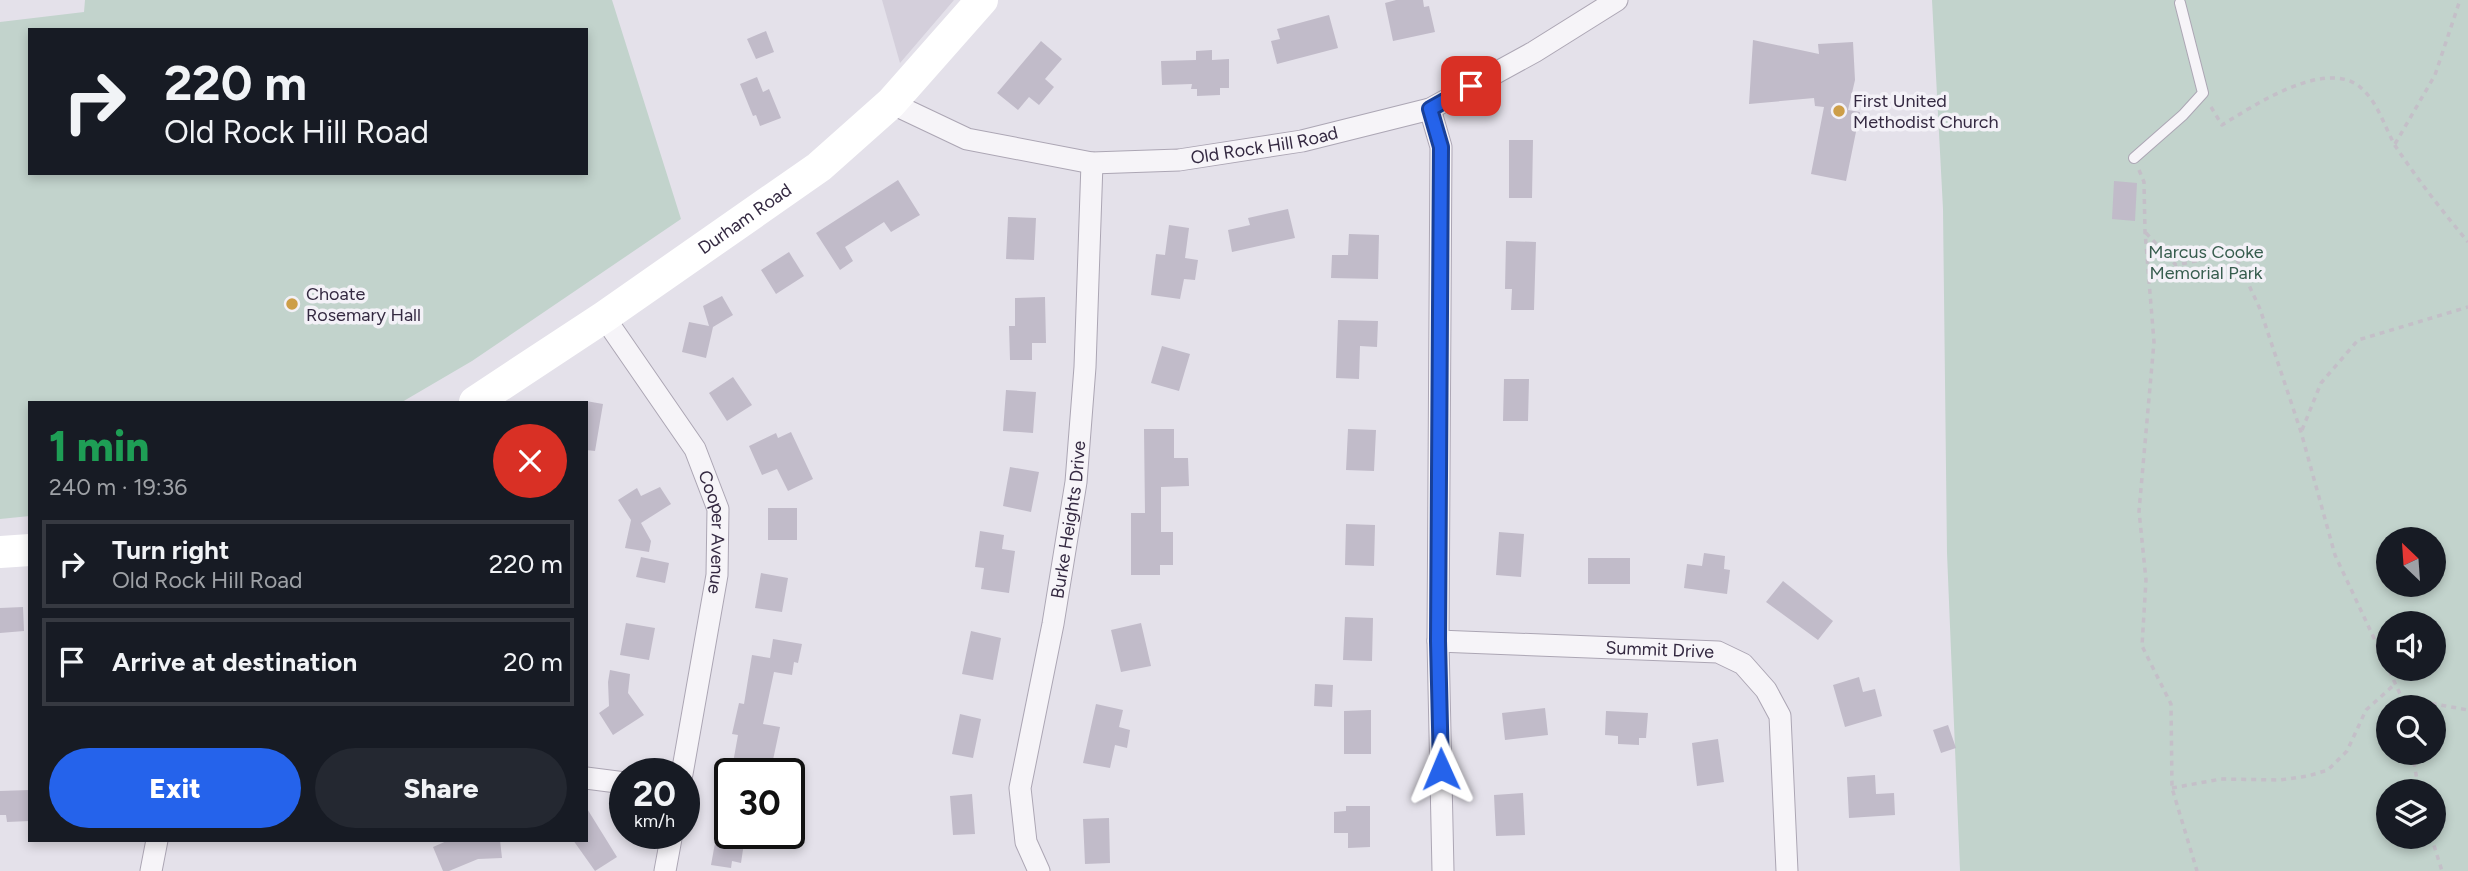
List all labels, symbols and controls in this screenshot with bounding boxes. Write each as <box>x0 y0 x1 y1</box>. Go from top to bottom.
text: 220 m <box>164 53 307 112</box>
icon: right <box>49 56 140 147</box>
pin <box>1441 56 1501 116</box>
icon: arrive <box>1452 67 1490 105</box>
place label: First United Methodist Church <box>1853 90 1999 133</box>
marker: First United Methodist Church <box>1831 103 1847 119</box>
text: Old Rock Hill Road <box>164 113 429 151</box>
street label: Old Rock Hill Road <box>1189 121 1340 169</box>
street label: Durham Road <box>694 179 796 259</box>
park label: Marcus Cooke Memorial Park <box>2148 241 2264 284</box>
place label: Choate Rosemary Hall <box>306 283 421 326</box>
marker: Choate Rosemary Hall <box>284 296 300 312</box>
text: 1 min <box>49 421 149 472</box>
button: close <box>493 424 567 498</box>
street label: Burke Heights Drive <box>1046 440 1090 600</box>
street label: Cooper Avenue <box>693 467 730 596</box>
text: 240 m · 19:36 <box>49 473 187 501</box>
north arrow <box>2376 527 2446 597</box>
map controls <box>2376 527 2446 849</box>
text: Turn right <box>112 534 229 566</box>
icon: right <box>53 545 91 583</box>
text: 220 m <box>489 548 563 580</box>
text: Old Rock Hill Road <box>112 566 302 594</box>
button: sound <box>2376 611 2446 681</box>
street label: Summit Drive <box>1605 637 1715 663</box>
icon: arrive <box>53 643 91 681</box>
text: Arrive at destination <box>112 646 357 678</box>
text: 20 m <box>503 646 563 678</box>
button: search <box>2376 695 2446 765</box>
position arrow <box>1404 732 1478 806</box>
button: Exit <box>49 748 301 828</box>
button: Share <box>315 748 567 828</box>
speed limit sign: 30 <box>714 758 805 849</box>
text: 20 <box>633 773 676 815</box>
button: layers <box>2376 779 2446 849</box>
text: km/h <box>634 810 675 832</box>

